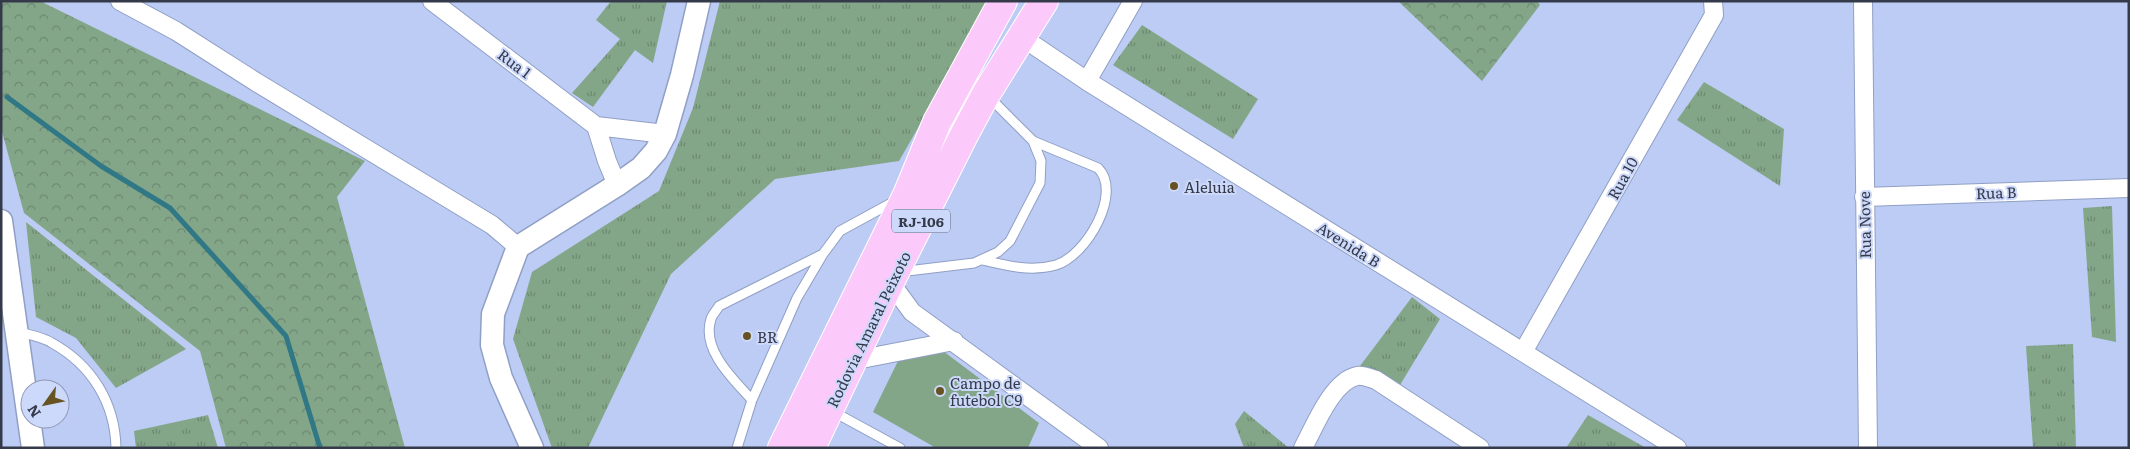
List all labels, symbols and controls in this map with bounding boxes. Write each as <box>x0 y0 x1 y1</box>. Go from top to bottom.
street label: Rua 1 <box>493 43 537 83</box>
street label: Rua 10 <box>1601 152 1643 204</box>
place label: Aleluia <box>1184 175 1236 198</box>
marker: Aleluia <box>1168 180 1180 192</box>
street label: Rua B <box>1975 180 2017 204</box>
street label: Rua Nove <box>1852 191 1876 259</box>
road number: RJ-106 <box>892 210 950 232</box>
street label: Avenida B <box>1313 215 1385 273</box>
street label: Rodovia Amaral Peixoto <box>820 247 916 411</box>
place label: BR <box>757 325 778 348</box>
marker: BR <box>741 330 753 342</box>
place label: Campo de futebol C9 <box>950 371 1022 411</box>
north arrow <box>20 379 70 429</box>
marker: Campo de futebol C9 <box>934 385 946 397</box>
text: N <box>22 401 45 422</box>

